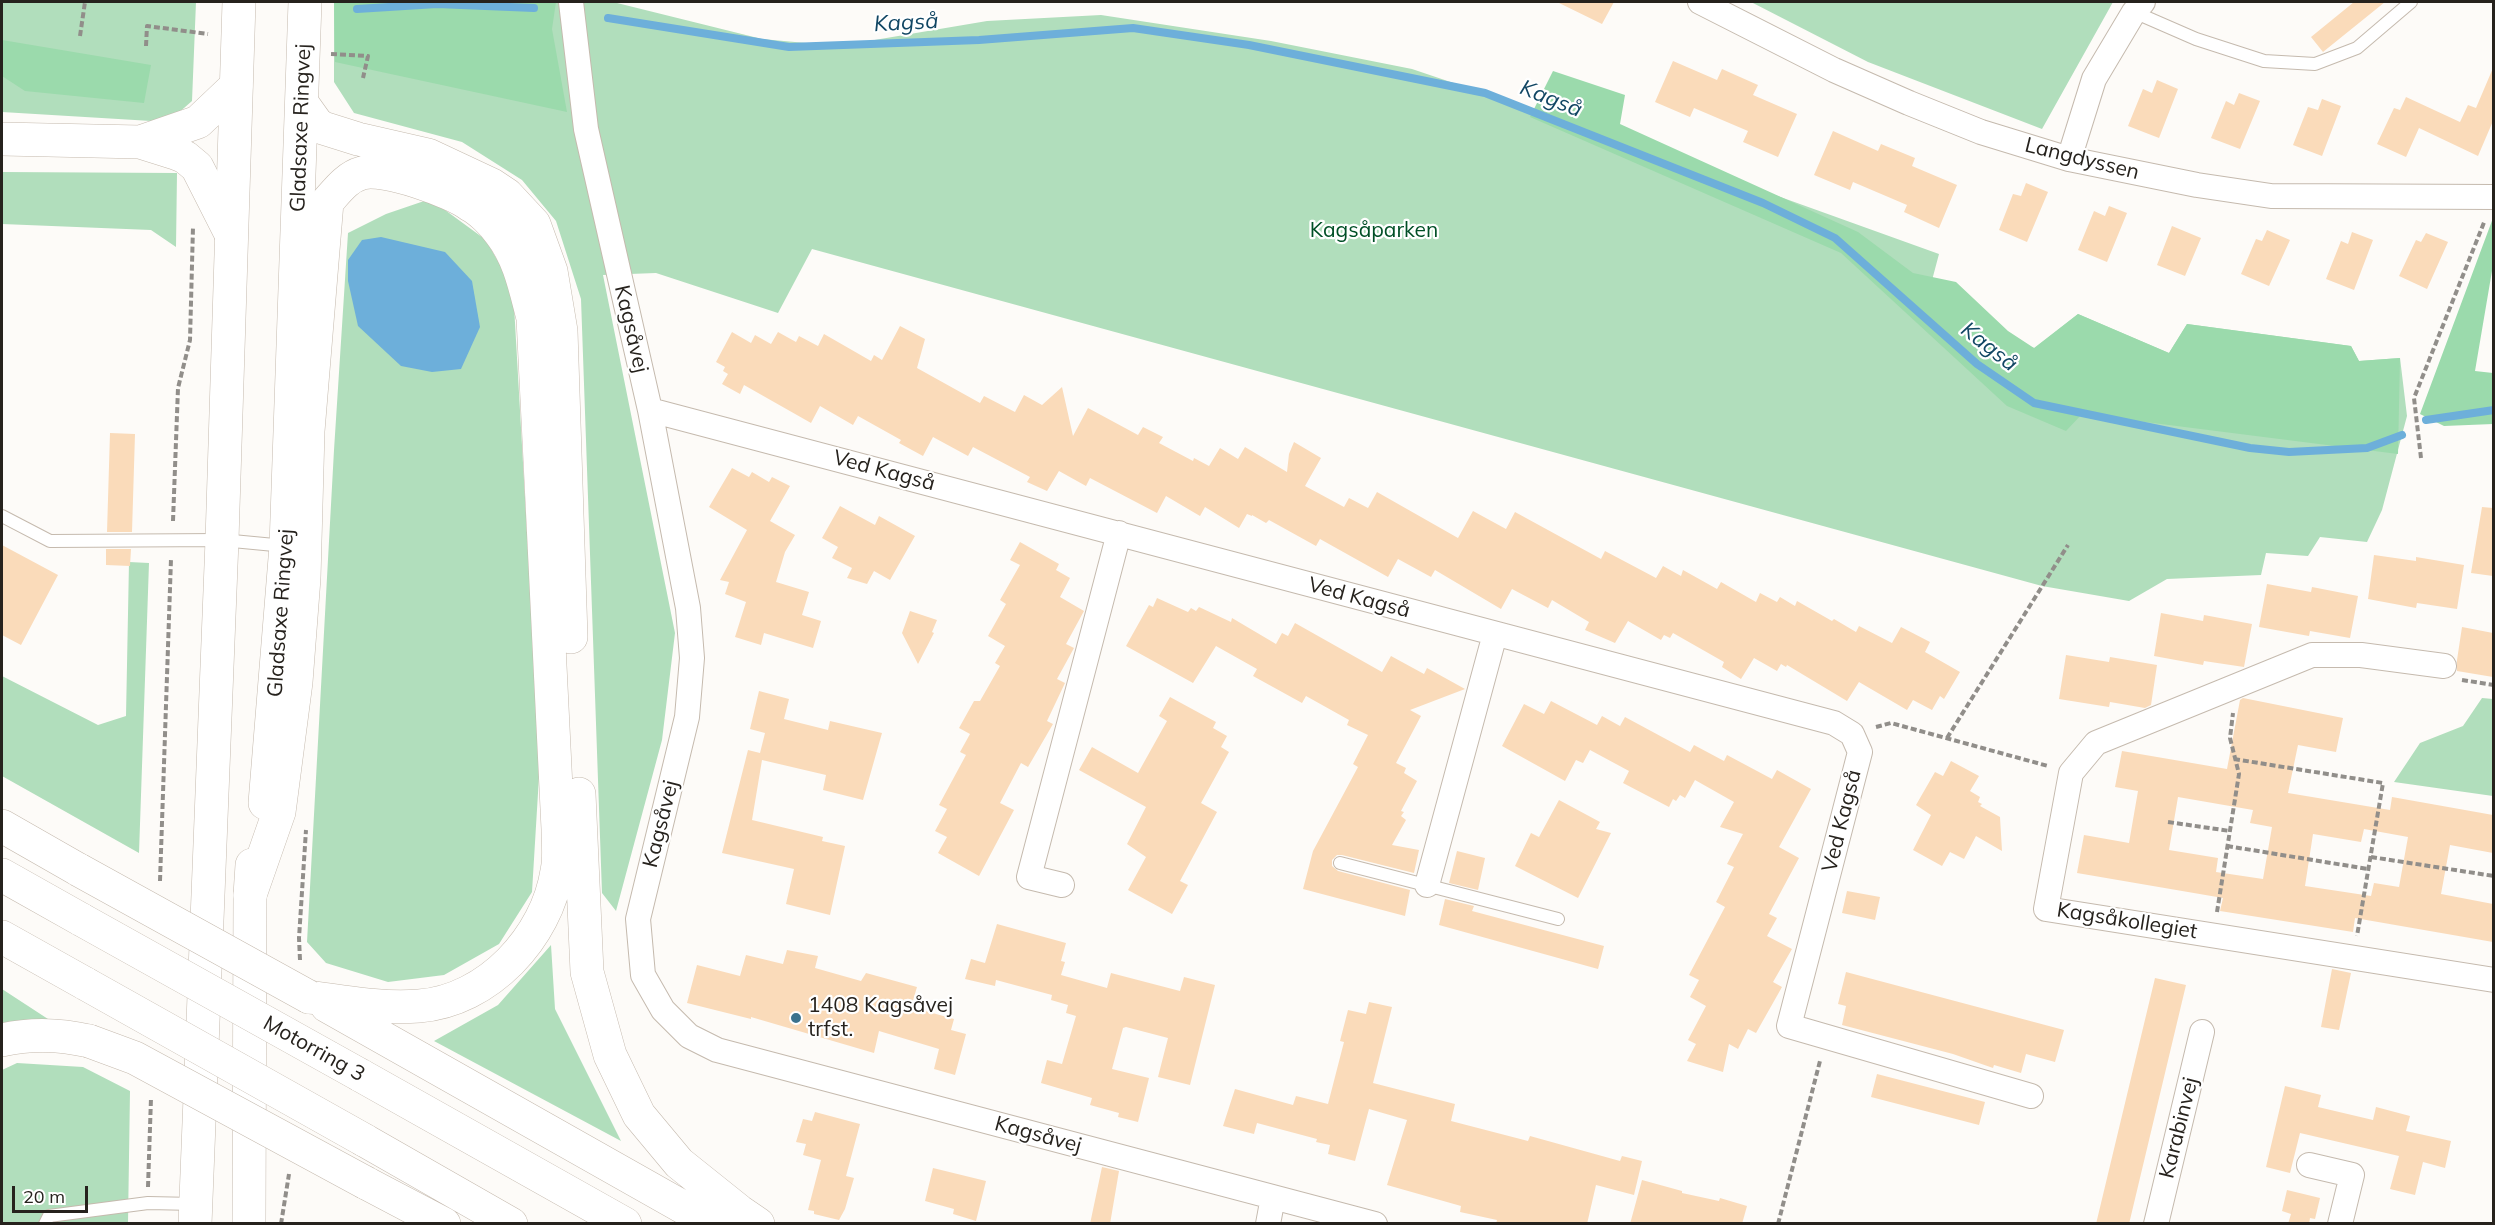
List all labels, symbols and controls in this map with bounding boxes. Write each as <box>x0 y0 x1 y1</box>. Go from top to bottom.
water label: Kagså <box>873 8 939 38</box>
street label: Gladsaxe Ringvej <box>285 43 317 213</box>
water label: Kagså <box>1516 75 1586 123</box>
street label: Langdyssen <box>2022 133 2142 185</box>
park label: Kagsåparken <box>1310 218 1438 244</box>
street label: Kagsåvej <box>609 283 653 375</box>
water label: Kagså <box>1955 317 2023 377</box>
street label: Ved Kagså <box>830 445 938 497</box>
street label: Gladsaxe Ringvej <box>263 528 299 698</box>
street label: Ved Kagså <box>1305 572 1413 624</box>
street label: Ved Kagså <box>1817 767 1867 875</box>
street label: Kagsåvej <box>638 778 684 870</box>
street label: Kagsåkollegiet <box>2055 897 2199 945</box>
place label: 1408 Kagsåvej trfst. <box>808 993 953 1043</box>
street label: Motorring 3 <box>259 1011 369 1087</box>
marker: 1408 Kagsåvej trfst. <box>789 1011 803 1025</box>
street label: Karabinvej <box>2154 1075 2204 1181</box>
street label: Kagsåvej <box>992 1111 1084 1159</box>
scale bar <box>15 1174 92 1212</box>
text: 20 m <box>23 1185 65 1208</box>

